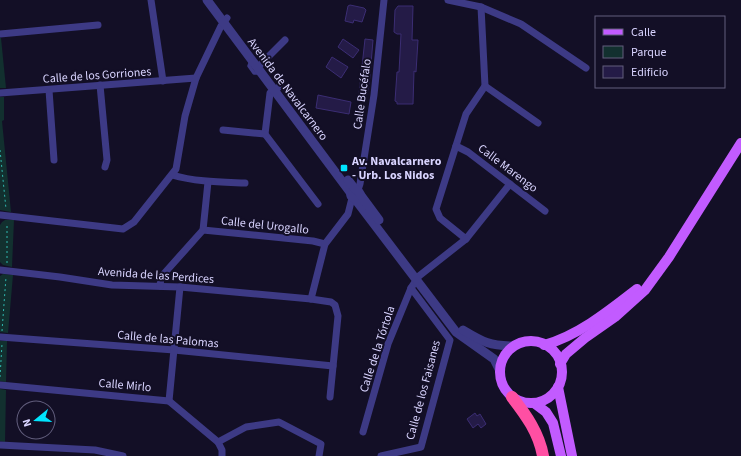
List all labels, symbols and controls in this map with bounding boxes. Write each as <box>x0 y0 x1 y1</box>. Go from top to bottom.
legend <box>595 16 725 88</box>
text: Calle <box>631 24 656 41</box>
street label: Avenida de Navalcarnero <box>243 34 332 144</box>
text: Parque <box>631 44 667 61</box>
street label: Calle Bucéfalo <box>349 58 376 130</box>
street label: Calle de los Gorriones <box>42 63 152 88</box>
text: Edificio <box>631 64 668 81</box>
street label: Calle Marengo <box>474 140 541 197</box>
place label: Av. Navalcarnero - Urb. Los Nidos <box>351 153 442 184</box>
marker: Av. Navalcarnero - Urb. Los Nidos <box>339 163 349 173</box>
street label: Calle del Urogallo <box>220 212 310 239</box>
street label: Avenida de las Perdices <box>97 263 215 288</box>
street label: Calle de la Tórtola <box>356 304 399 394</box>
street label: Calle de las Palomas <box>116 327 219 352</box>
street label: Calle de los Faisanes <box>402 338 445 442</box>
street label: Calle Mirlo <box>98 375 152 396</box>
north arrow <box>16 400 56 440</box>
text: N <box>19 417 35 429</box>

